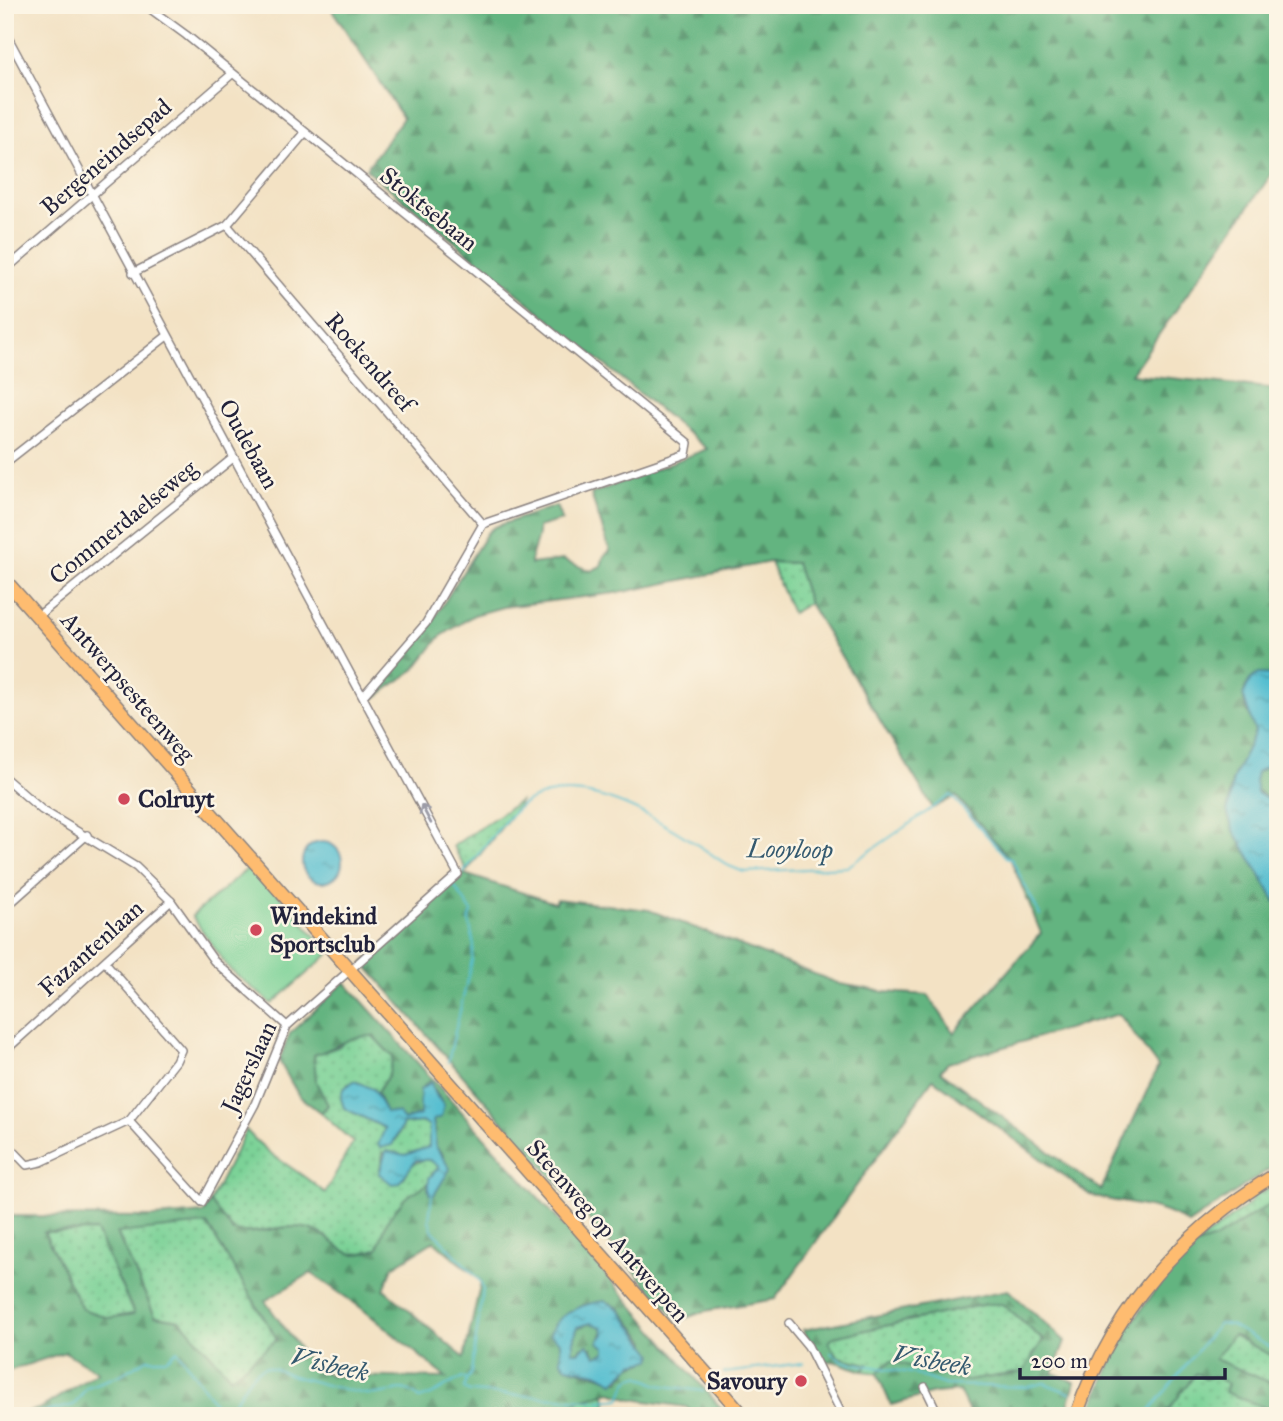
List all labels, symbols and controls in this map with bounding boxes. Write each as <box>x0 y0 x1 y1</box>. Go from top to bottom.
street label: Bergeneindsepad <box>34 92 178 222</box>
street label: Stoktsebaan <box>374 160 484 258</box>
street label: Roekendreef <box>319 306 424 421</box>
street label: Oudebaan <box>212 394 286 494</box>
street label: Commerdaelseweg <box>43 453 204 591</box>
street label: Antwerpsesteenweg <box>54 605 202 769</box>
place label: Colruyt <box>138 784 215 814</box>
marker: Colruyt <box>116 791 132 807</box>
one-way arrow <box>419 804 432 825</box>
water label: Looyloop <box>745 832 834 867</box>
street label: Fazantenlaan <box>32 893 150 1003</box>
place label: Windekind Sportsclub <box>270 901 378 959</box>
marker: Windekind Sportsclub <box>248 922 264 938</box>
street label: Jagerslaan <box>213 1016 283 1120</box>
street label: Steenweg op Antwerpen <box>520 1133 696 1329</box>
water label: Visbeek <box>890 1337 974 1383</box>
scale bar <box>1020 1337 1225 1381</box>
water label: Visbeek <box>288 1340 372 1389</box>
text: 200 m <box>1031 1348 1088 1374</box>
place label: Savoury <box>707 1366 789 1396</box>
marker: Savoury <box>793 1373 809 1389</box>

